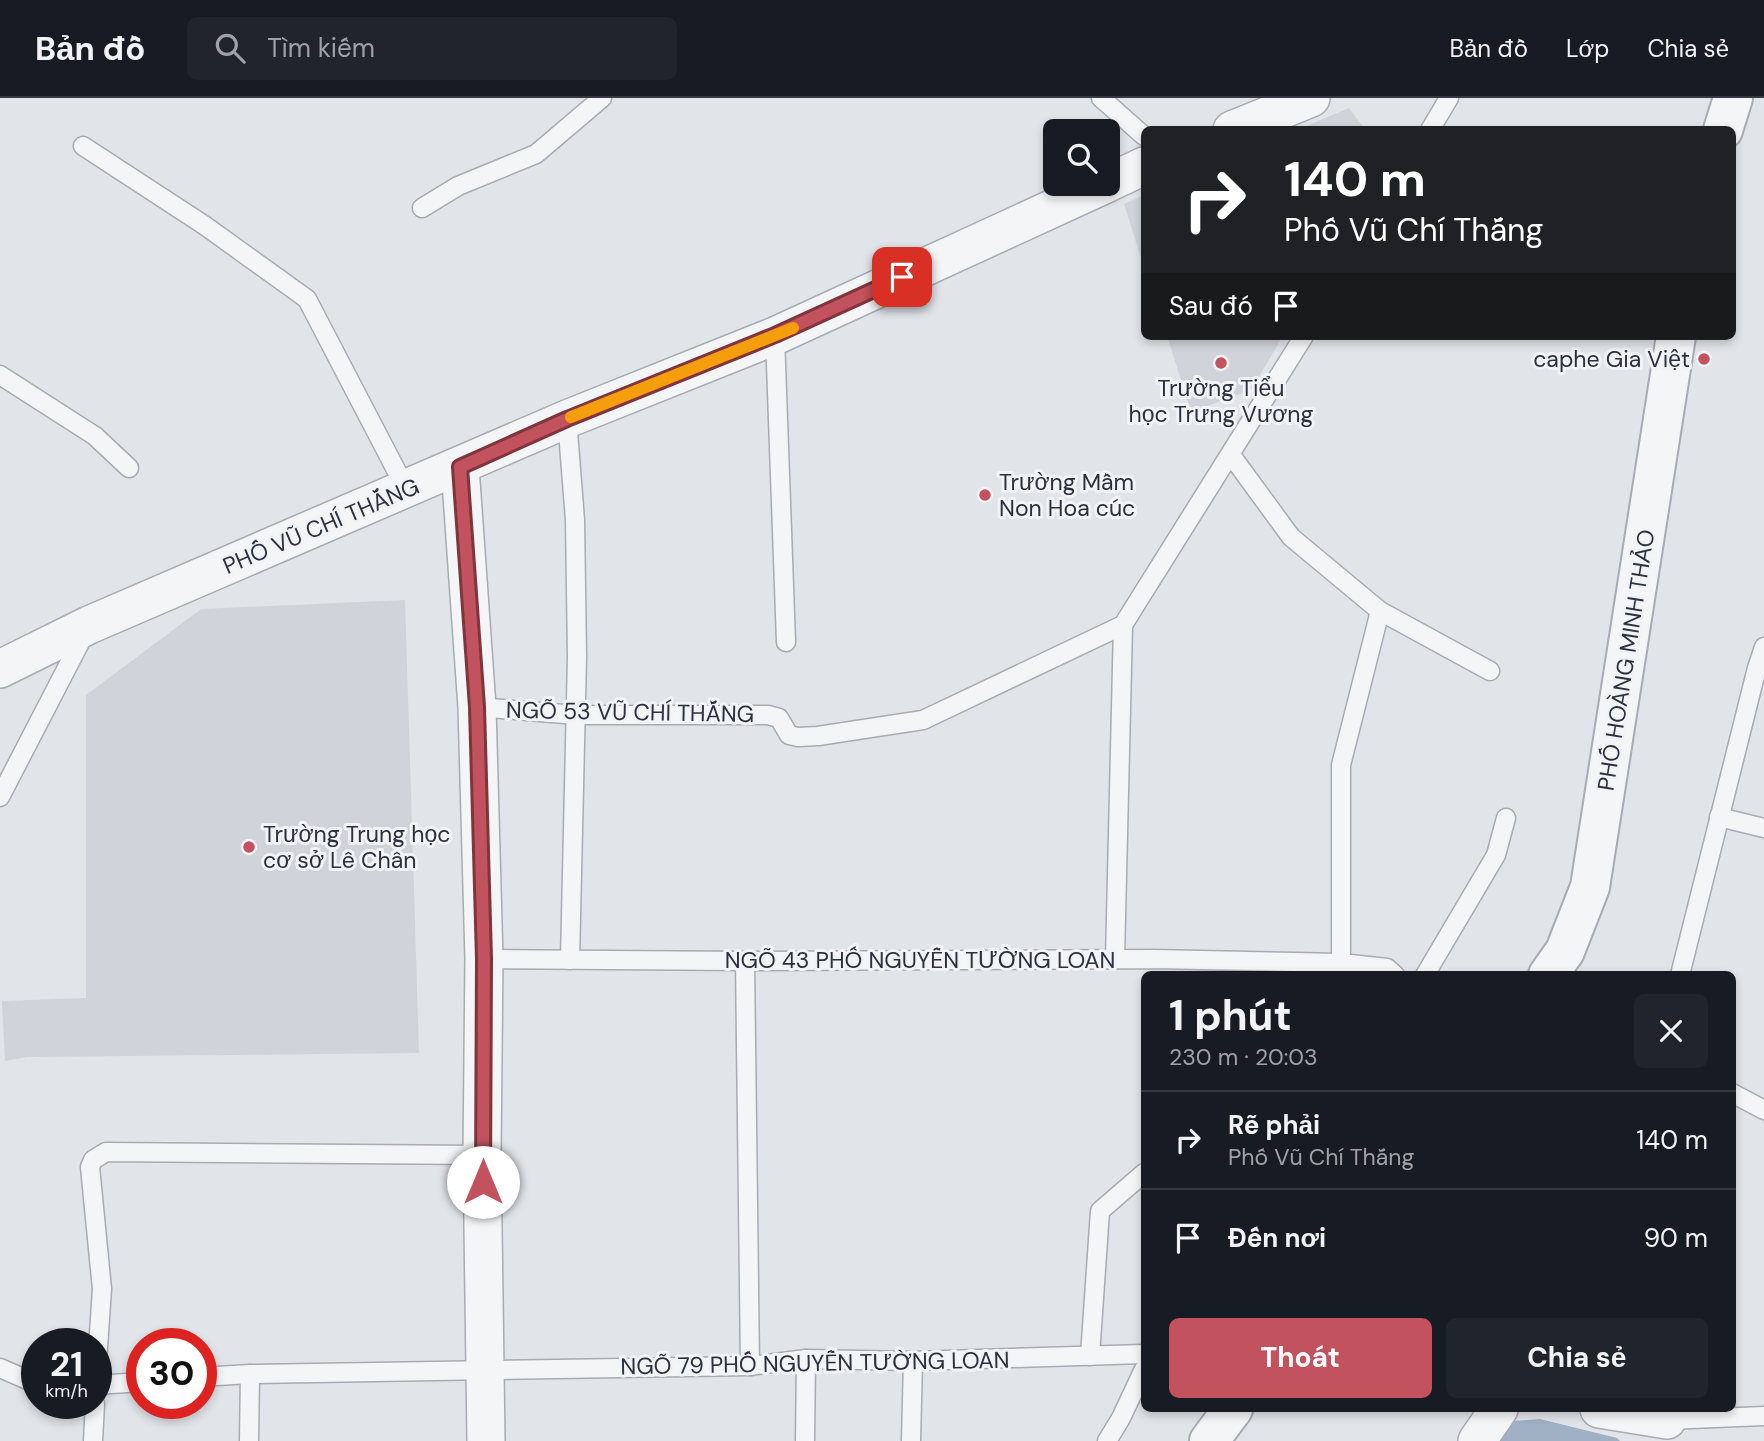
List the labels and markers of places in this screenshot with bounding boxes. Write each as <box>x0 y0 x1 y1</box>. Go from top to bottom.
pin <box>872 247 932 307</box>
place label: caphe Gia Việt <box>1533 344 1690 374</box>
marker: caphe Gia Việt <box>1696 351 1712 367</box>
marker: Trường Tiểu học Trưng Vương <box>1213 355 1229 371</box>
place label: Trường Tiểu học Trưng Vương <box>1129 373 1314 429</box>
place label: Trường Mầm Non Hoa cúc <box>999 467 1135 523</box>
marker: Trường Mầm Non Hoa cúc <box>977 487 993 503</box>
place label: Trường Trung học cơ sở Lê Chân <box>263 819 450 875</box>
marker: Trường Trung học cơ sở Lê Chân <box>241 839 257 855</box>

